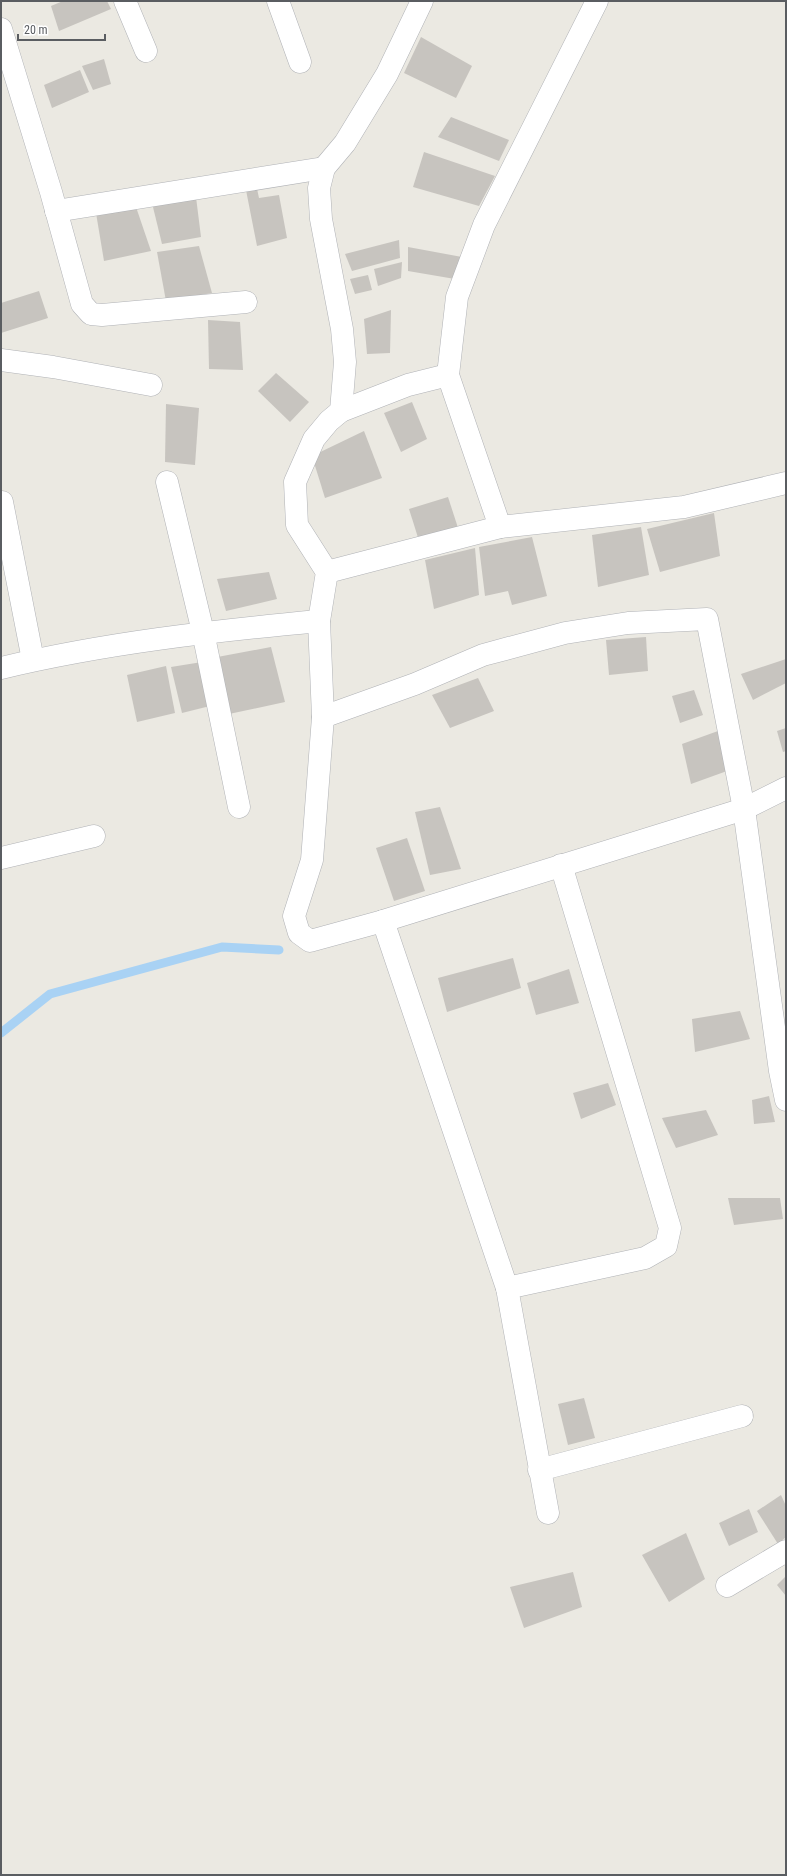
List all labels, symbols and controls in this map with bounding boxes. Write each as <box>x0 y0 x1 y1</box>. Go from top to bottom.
scale bar <box>18 16 105 42</box>
text: 20 m <box>24 23 48 37</box>

